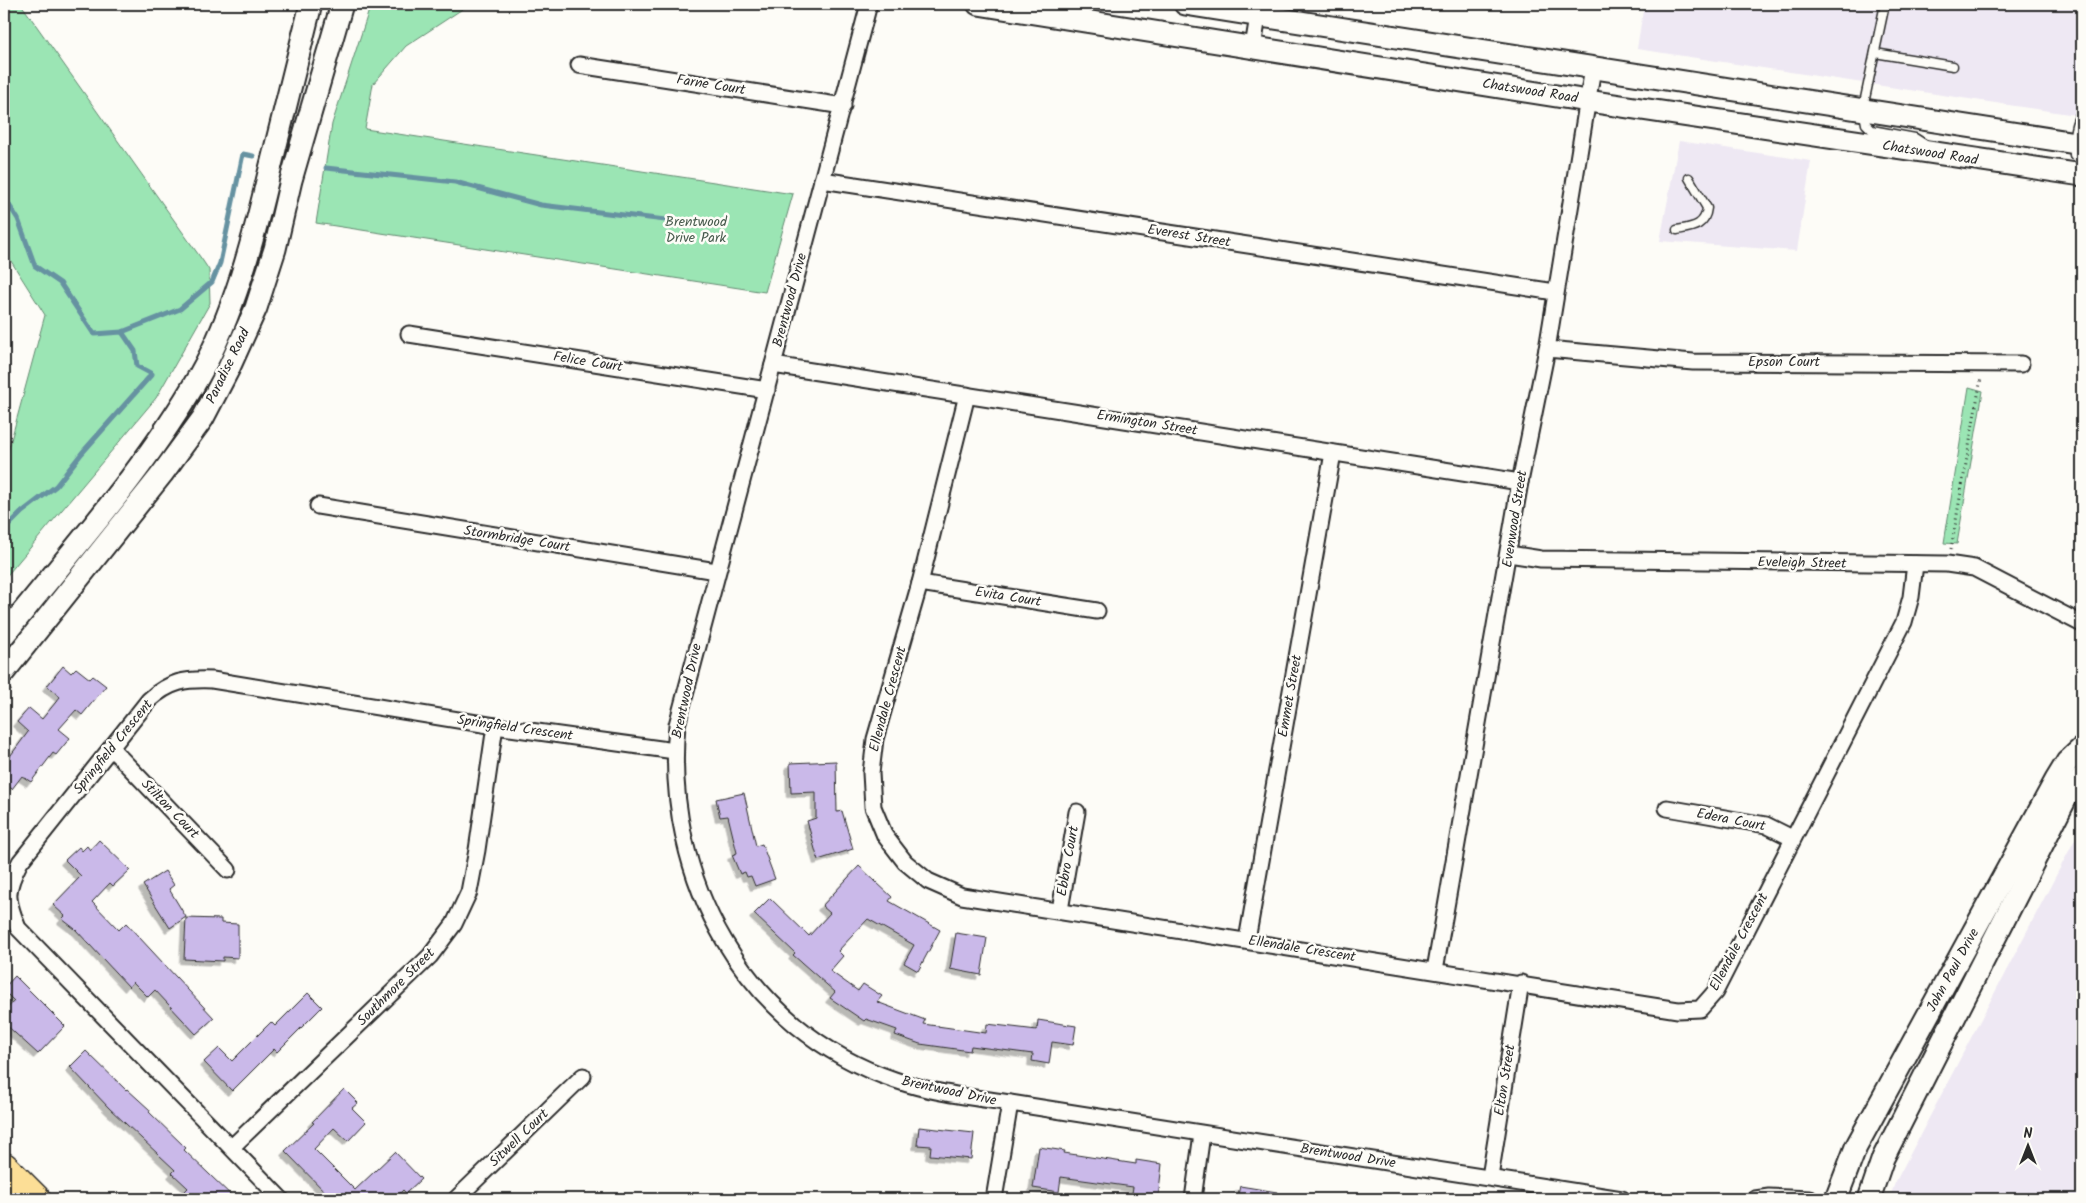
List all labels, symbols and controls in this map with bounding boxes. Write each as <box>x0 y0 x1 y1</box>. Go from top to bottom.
street label: Farne Court <box>675 69 748 101</box>
street label: Chatswood Road <box>1481 73 1580 110</box>
street label: Chatswood Road <box>1881 135 1980 172</box>
park label: Brentwood Drive Park <box>665 211 728 249</box>
street label: Everest Street <box>1146 219 1233 254</box>
street label: Brentwood Drive <box>767 250 813 350</box>
street label: Paradise Road <box>200 324 256 408</box>
street label: Felice Court <box>552 346 625 378</box>
street label: Epson Court <box>1748 351 1820 373</box>
street label: Ermington Street <box>1095 404 1200 442</box>
street label: Evenwood Street <box>1496 468 1534 569</box>
street label: Stormbridge Court <box>462 520 572 558</box>
street label: Eveleigh Street <box>1757 551 1847 575</box>
street label: Evita Court <box>973 581 1043 613</box>
street label: Brentwood Drive <box>666 641 708 741</box>
street label: Ellendale Crescent <box>863 643 913 754</box>
street label: Emmet Street <box>1272 652 1308 739</box>
street label: Springfield Crescent <box>68 694 159 799</box>
street label: Springfield Crescent <box>456 709 575 747</box>
street label: Stilton Court <box>136 774 205 844</box>
street label: Edera Court <box>1695 803 1768 838</box>
street label: Ebbro Court <box>1051 824 1085 898</box>
street label: Ellendale Crescent <box>1704 888 1774 995</box>
street label: John Paul Drive <box>1921 924 1985 1016</box>
street label: Ellendale Crescent <box>1247 930 1358 968</box>
street label: Southmore Street <box>352 942 441 1031</box>
street label: Elton Street <box>1489 1042 1522 1117</box>
street label: Brentwood Drive <box>899 1070 999 1112</box>
street label: Sitwell Court <box>484 1103 554 1172</box>
north arrow <box>2004 1120 2054 1170</box>
text: N <box>2024 1123 2033 1145</box>
street label: Brentwood Drive <box>1299 1138 1398 1175</box>

